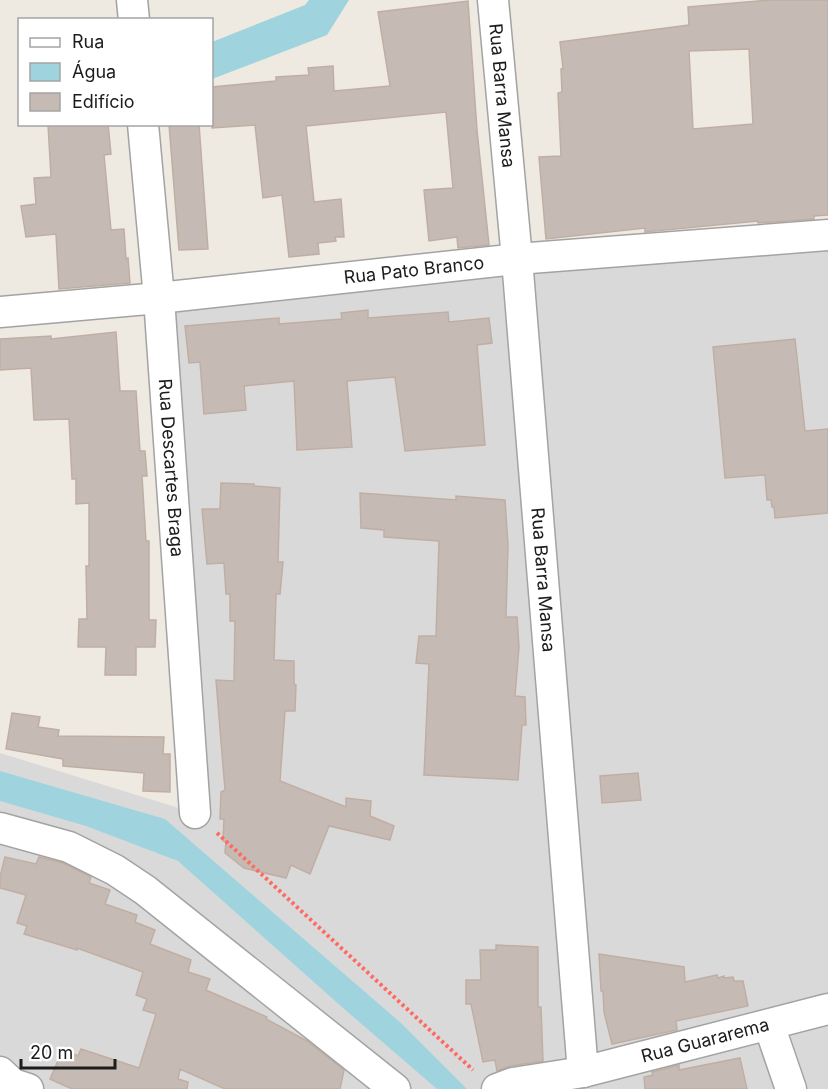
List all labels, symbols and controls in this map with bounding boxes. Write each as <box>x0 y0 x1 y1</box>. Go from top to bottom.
legend <box>18 18 213 126</box>
street label: Rua Barra Mansa <box>485 22 519 169</box>
text: Rua <box>72 31 104 52</box>
text: Água <box>72 60 116 82</box>
text: Edifício <box>72 91 135 112</box>
street label: Rua Pato Branco <box>343 252 485 288</box>
street label: Rua Descartes Braga <box>155 378 188 558</box>
street label: Rua Barra Mansa <box>527 507 560 653</box>
street label: Rua Guararema <box>639 1014 771 1067</box>
scale bar <box>21 1032 116 1070</box>
text: 20 m <box>30 1042 73 1063</box>

